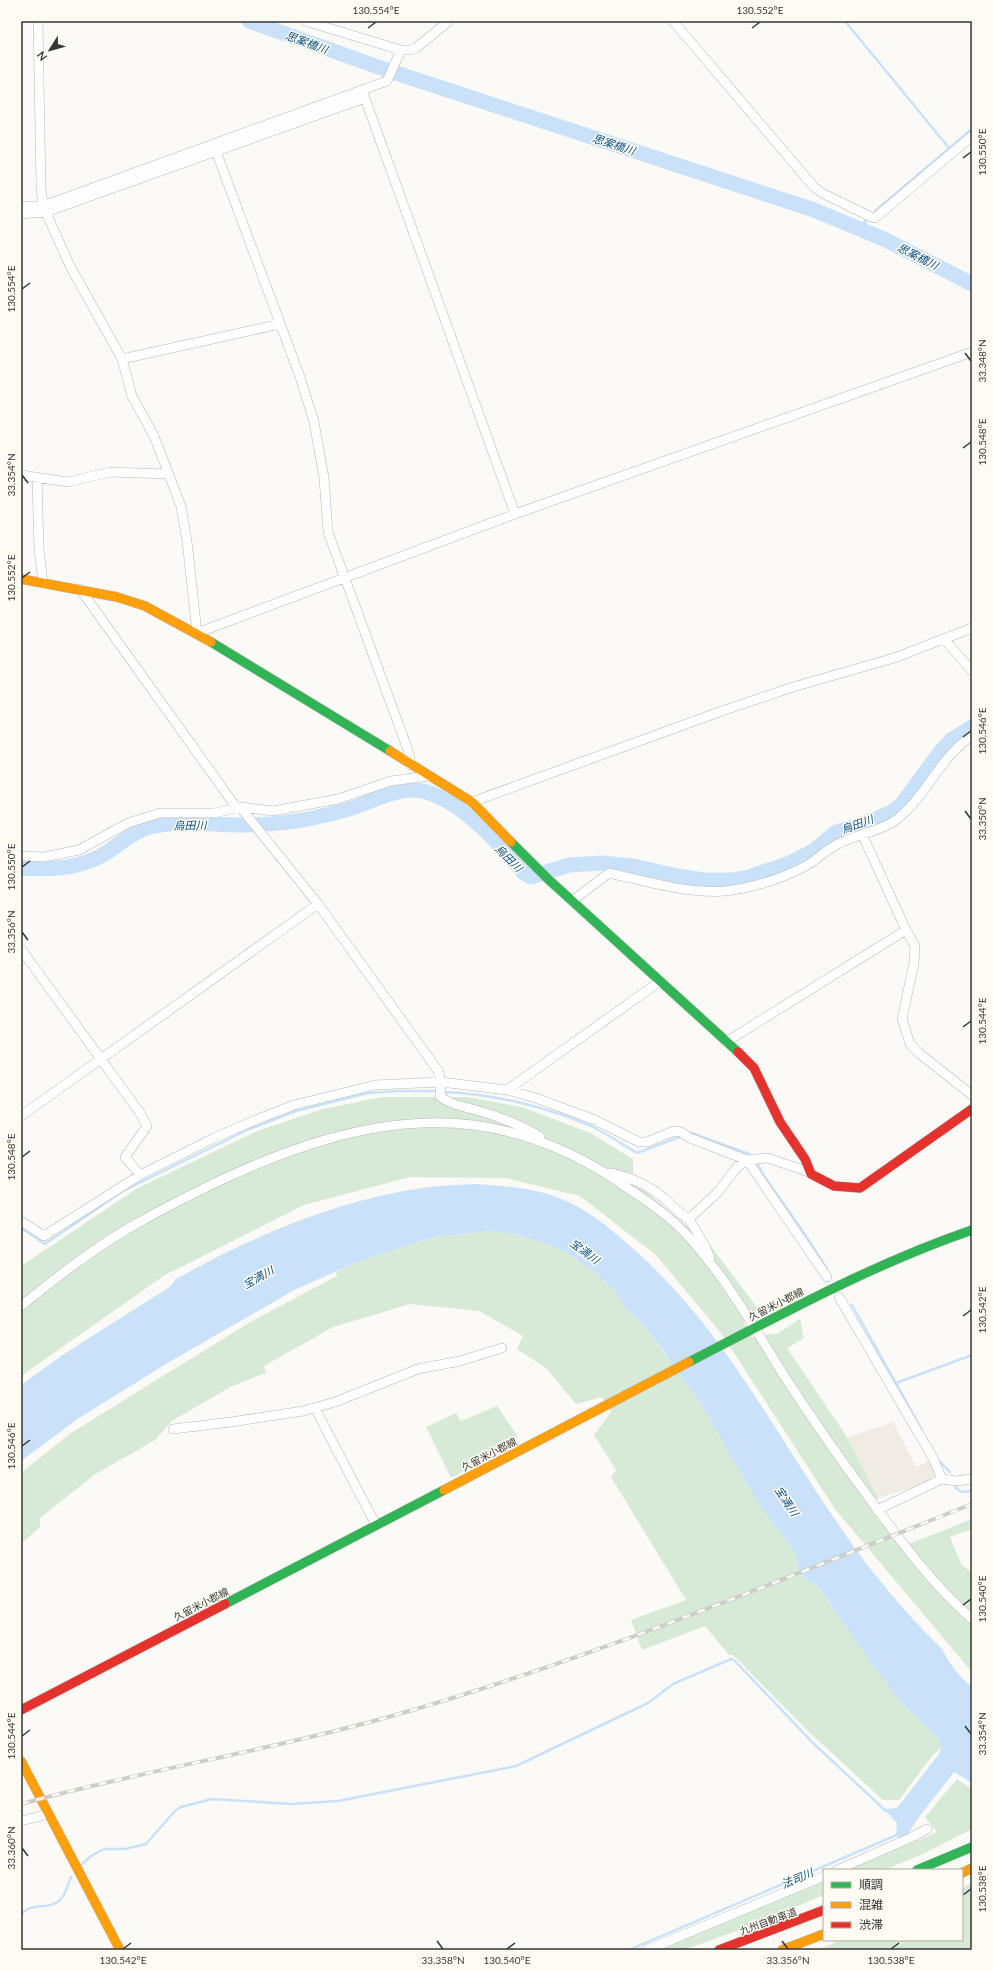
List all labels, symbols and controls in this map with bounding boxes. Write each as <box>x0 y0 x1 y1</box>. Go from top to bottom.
text: 130.554°E <box>352 4 400 16</box>
text: 130.552°E <box>736 4 784 16</box>
water label: 思案橋川 <box>284 28 331 56</box>
north arrow <box>30 30 70 70</box>
text: N <box>34 49 49 64</box>
text: 130.550°E <box>976 128 988 176</box>
water label: 思案橋川 <box>591 131 638 157</box>
water label: 思案橋川 <box>895 240 941 272</box>
text: 130.554°E <box>5 265 17 313</box>
text: 33.348°N <box>976 339 988 383</box>
text: 130.548°E <box>976 418 988 466</box>
text: 33.354°N <box>5 453 17 497</box>
text: 130.552°E <box>5 554 17 602</box>
text: 130.546°E <box>976 707 988 755</box>
text: 33.350°N <box>976 797 988 841</box>
water label: 烏田川 <box>839 812 876 836</box>
water label: 烏田川 <box>173 818 208 832</box>
water label: 烏田川 <box>493 842 526 875</box>
text: 130.550°E <box>5 843 17 891</box>
text: 33.356°N <box>5 910 17 954</box>
text: 130.544°E <box>976 997 988 1045</box>
text: 130.548°E <box>5 1133 17 1181</box>
water label: 宝満川 <box>568 1236 603 1267</box>
water label: 宝満川 <box>240 1263 276 1291</box>
street label: 久留米小郡線 <box>747 1285 805 1323</box>
text: 130.542°E <box>976 1286 988 1334</box>
text: 130.546°E <box>5 1422 17 1470</box>
street label: 久留米小郡線 <box>460 1435 518 1473</box>
water label: 宝満川 <box>773 1484 802 1519</box>
text: 130.540°E <box>976 1575 988 1623</box>
street label: 久留米小郡線 <box>172 1585 230 1623</box>
text: 130.544°E <box>5 1712 17 1760</box>
text: 33.354°N <box>976 1712 988 1756</box>
text: 33.360°N <box>5 1826 17 1870</box>
water label: 法司川 <box>779 1865 816 1890</box>
text: 130.538°E <box>976 1865 988 1913</box>
legend <box>823 1869 963 1941</box>
text: 順調 <box>859 1877 883 1892</box>
text: 混雑 <box>859 1897 883 1912</box>
street label: 九州自動車道 <box>738 1905 798 1937</box>
text: 渋滞 <box>859 1917 883 1932</box>
text: 130.542°E <box>99 1954 147 1966</box>
text: 33.358°N <box>421 1954 465 1966</box>
text: 130.540°E <box>483 1954 531 1966</box>
text: 33.356°N <box>766 1954 810 1966</box>
text: 130.538°E <box>867 1954 915 1966</box>

